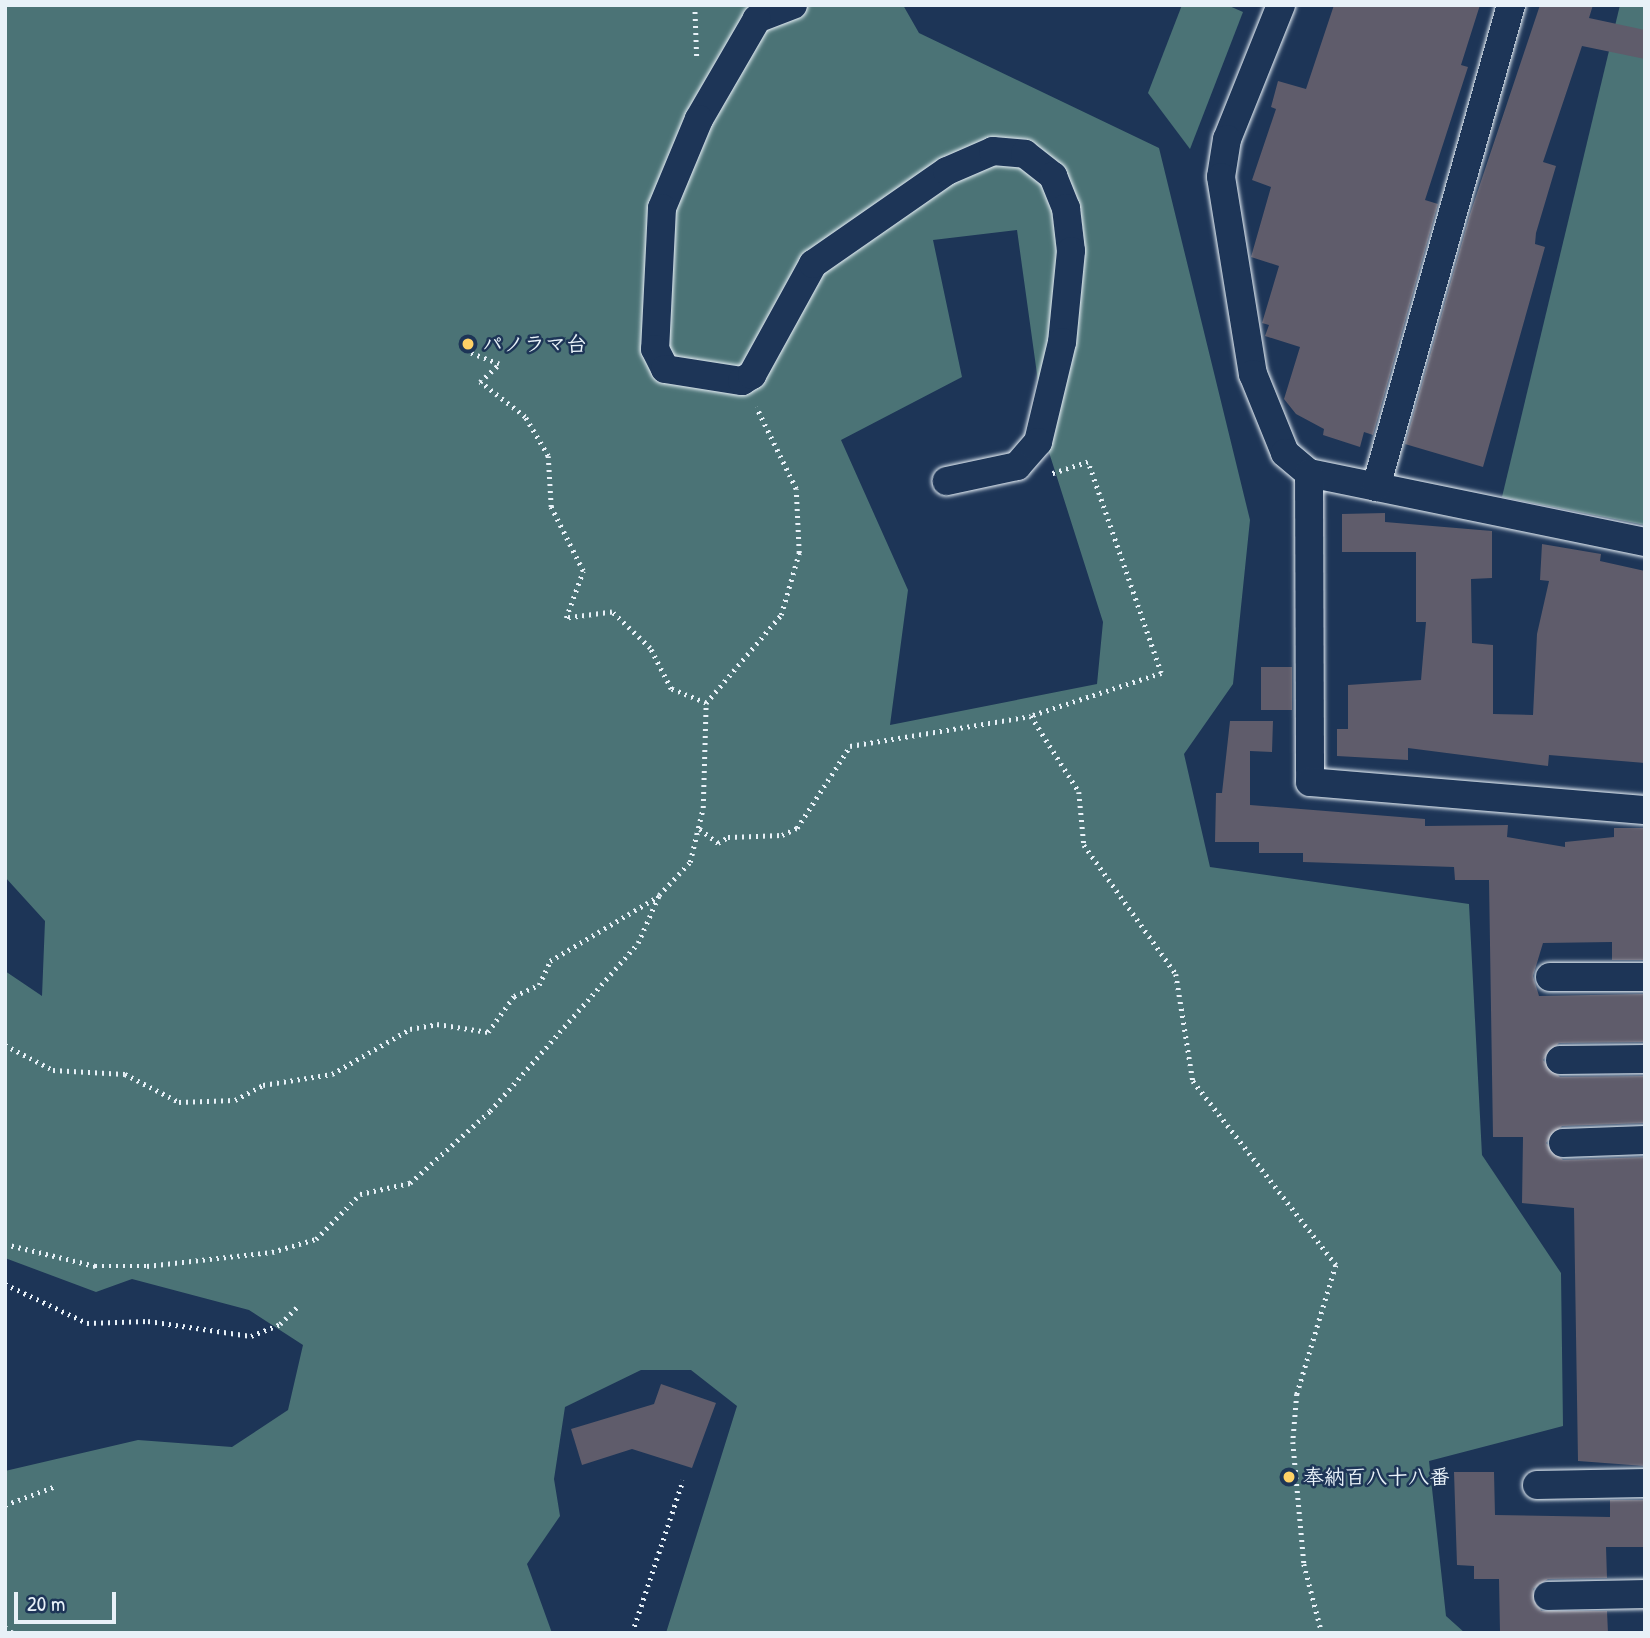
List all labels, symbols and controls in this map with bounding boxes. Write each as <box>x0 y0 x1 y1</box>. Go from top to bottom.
place label: パノラマ台 <box>482 331 587 357</box>
marker: パノラマ台 <box>460 336 476 352</box>
place label: 奉納百八十八番 <box>1303 1464 1450 1490</box>
marker: 奉納百八十八番 <box>1281 1469 1297 1485</box>
scale bar <box>18 1578 119 1622</box>
text: 20 m <box>27 1589 65 1618</box>

